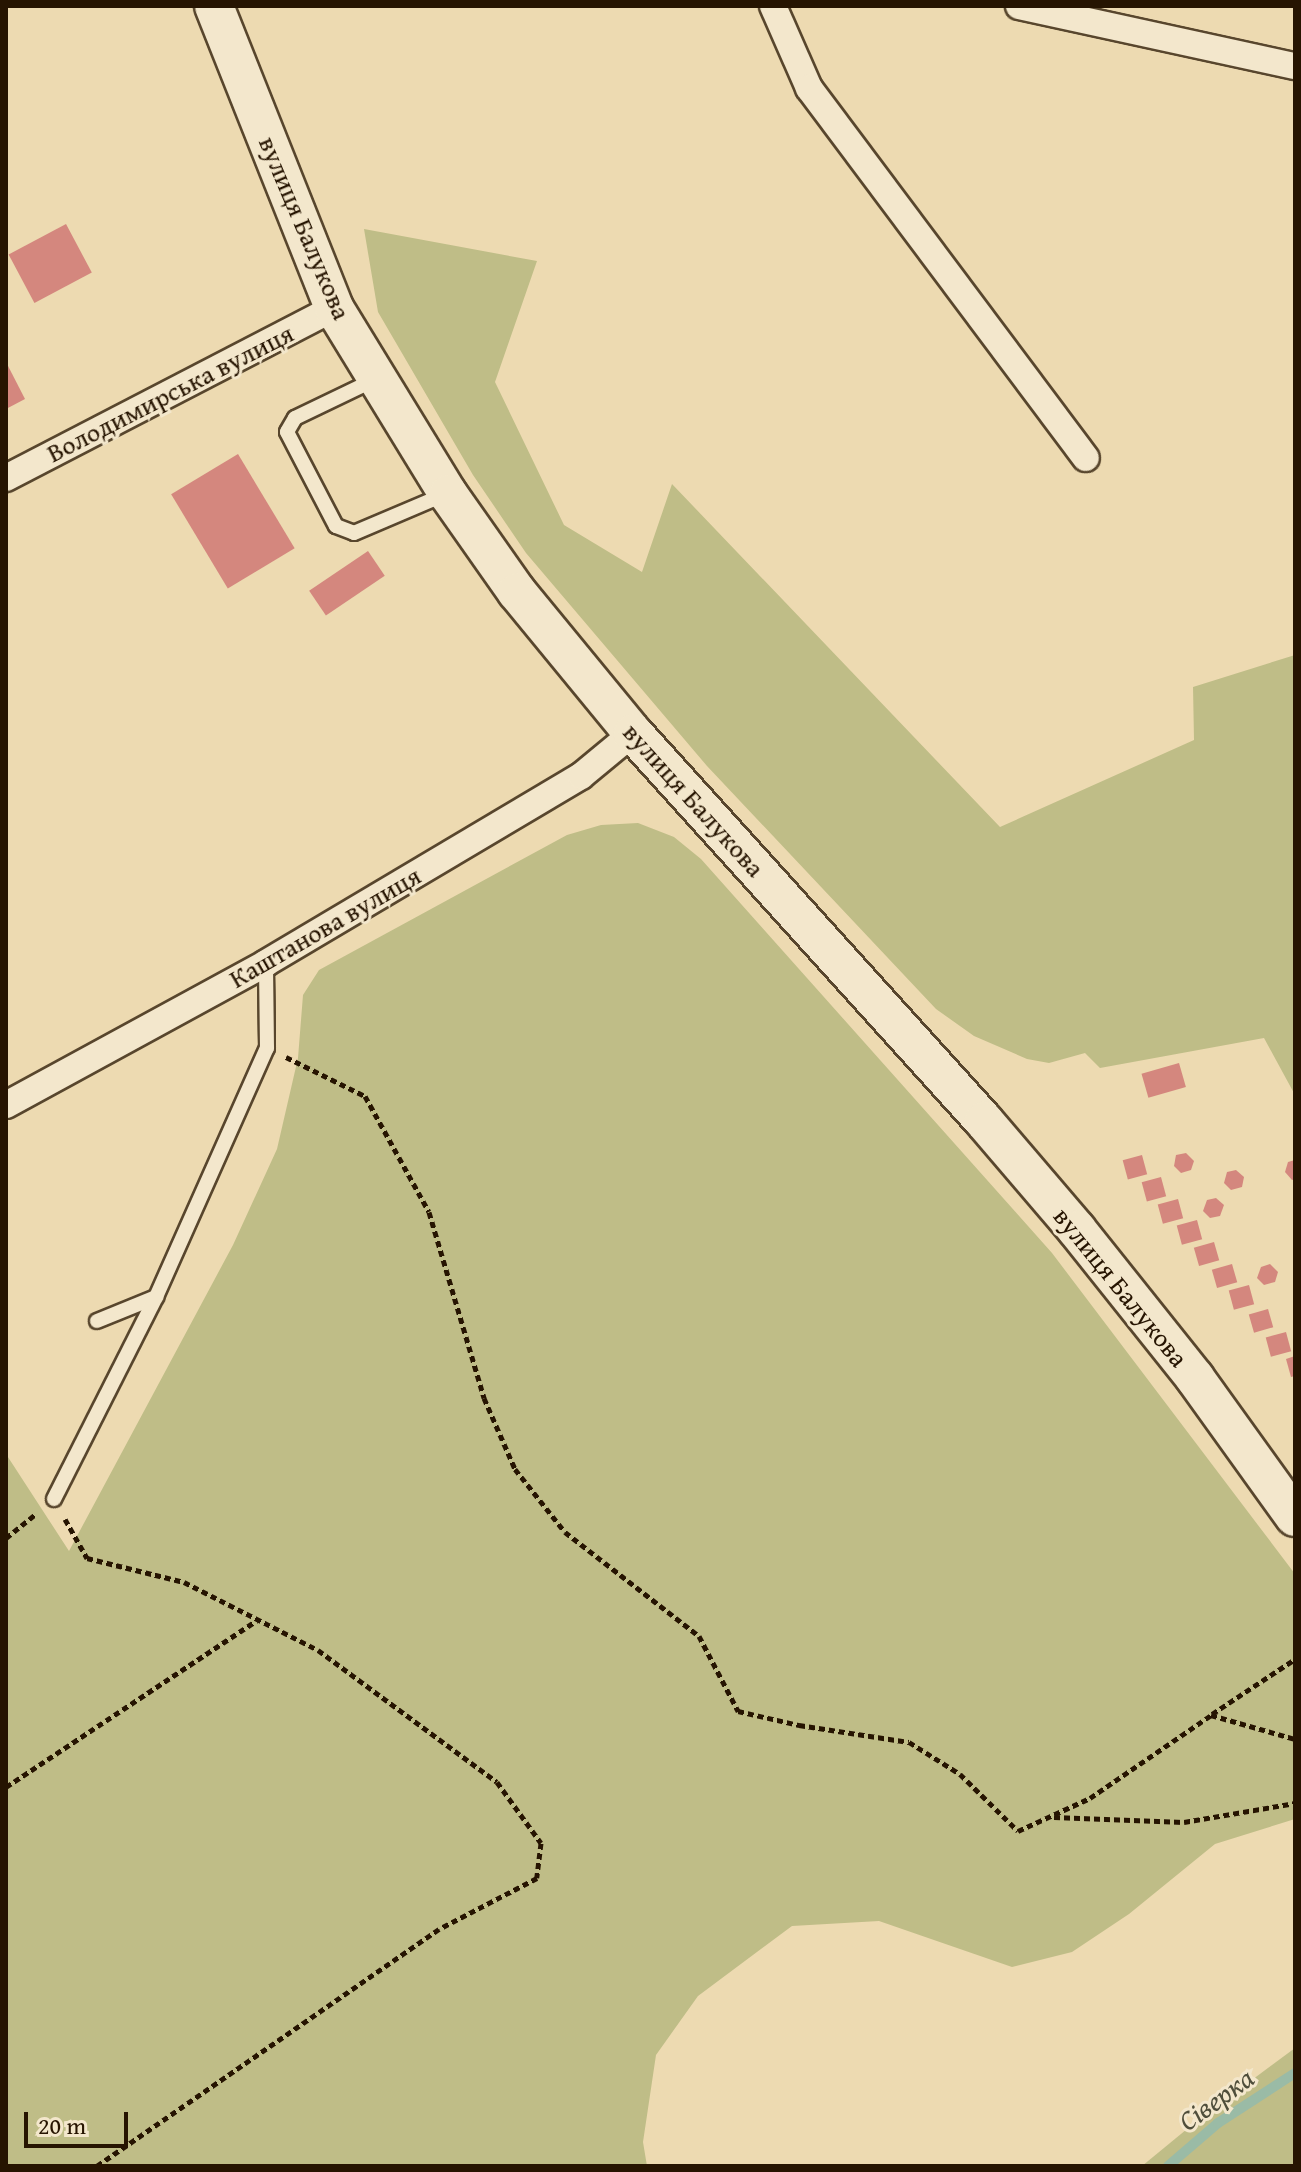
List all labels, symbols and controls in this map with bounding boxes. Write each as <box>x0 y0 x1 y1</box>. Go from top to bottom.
street label: вулиця Балукова <box>252 132 358 324</box>
street label: Володимирська вулиця <box>42 317 298 469</box>
street label: вулиця Балукова <box>617 717 771 883</box>
street label: Каштанова вулиця <box>224 860 426 994</box>
street label: вулиця Балукова <box>1047 1201 1195 1373</box>
water label: Сіверка <box>1172 2061 1260 2137</box>
scale bar <box>28 2096 132 2146</box>
text: 20 m <box>38 2108 86 2143</box>

